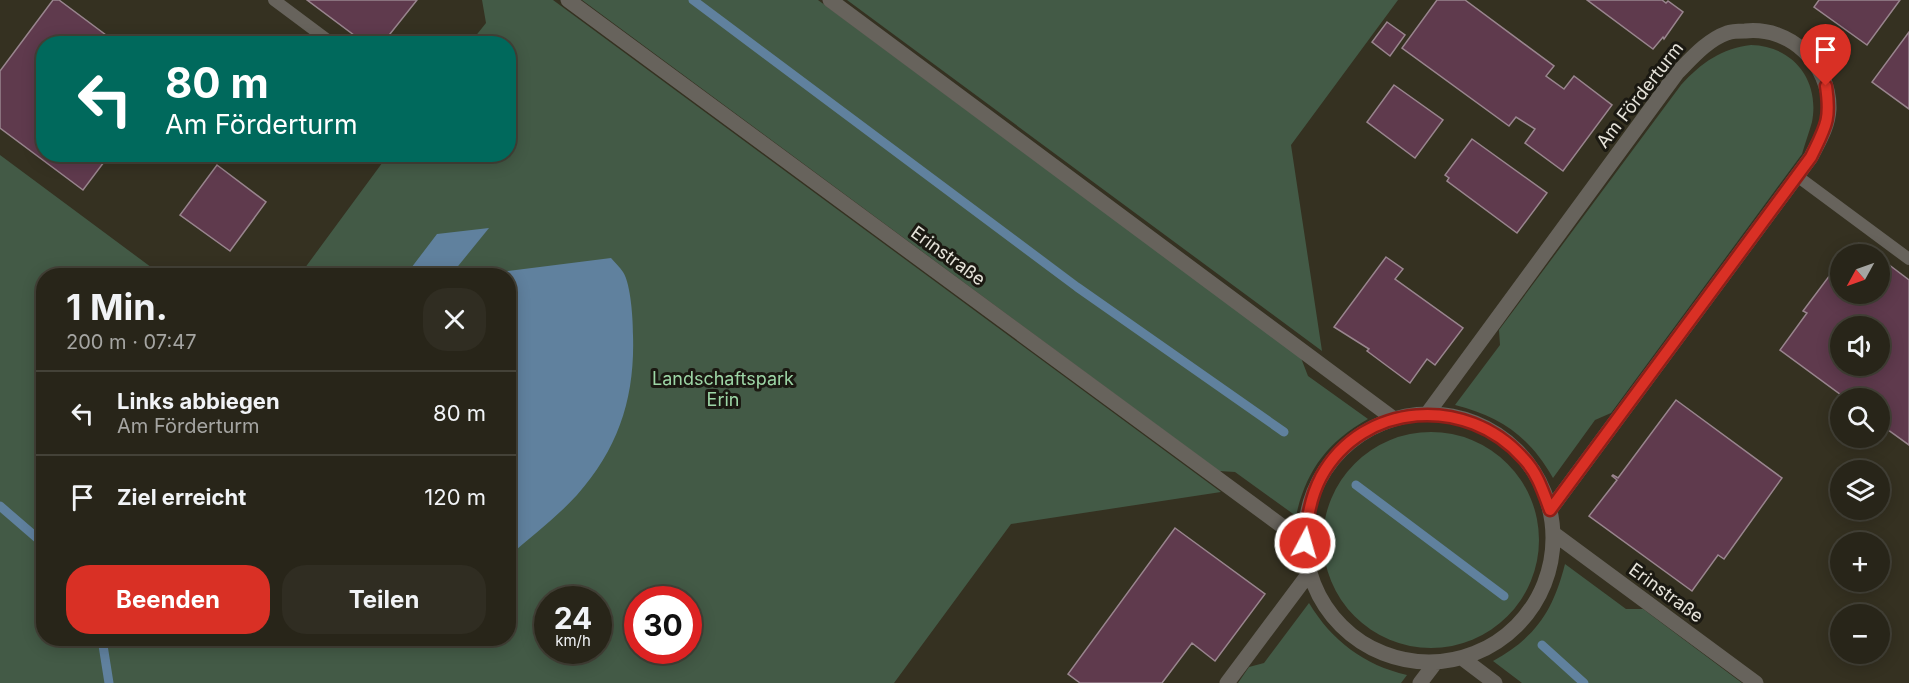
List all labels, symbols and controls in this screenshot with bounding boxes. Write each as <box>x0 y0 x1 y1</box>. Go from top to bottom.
pin <box>1800 24 1851 86</box>
icon: arrive <box>1809 33 1842 66</box>
street label: Am Förderturm <box>1592 38 1687 152</box>
text: 80 m <box>165 57 269 108</box>
icon: left <box>66 60 144 138</box>
text: Am Förderturm <box>165 108 358 141</box>
street label: Erinstraße <box>907 222 990 290</box>
north arrow <box>1830 244 1890 304</box>
map controls <box>1830 244 1890 664</box>
text: 1 Min. <box>66 285 168 329</box>
button: close <box>423 288 486 351</box>
button: sound <box>1830 316 1890 376</box>
text: 200 m · 07:47 <box>66 330 196 354</box>
park label: Landschaftspark Erin <box>652 368 794 410</box>
text: Links abbiegen <box>117 388 280 414</box>
button: search <box>1830 388 1890 448</box>
icon: left <box>66 397 99 430</box>
text: 80 m <box>433 400 486 426</box>
text: Am Förderturm <box>117 414 260 438</box>
button: layers <box>1830 460 1890 520</box>
icon: arrive <box>66 481 99 514</box>
text: Ziel erreicht <box>117 484 246 510</box>
text: 120 m <box>424 484 486 510</box>
position arrow <box>1273 511 1337 575</box>
button: + <box>1830 532 1890 592</box>
street label: Erinstraße <box>1625 559 1708 627</box>
button: Beenden <box>66 565 270 634</box>
button: Teilen <box>282 565 486 634</box>
speed limit sign: 30 <box>624 586 702 664</box>
text: 24 <box>554 600 592 636</box>
button: − <box>1830 604 1890 664</box>
text: km/h <box>555 631 591 650</box>

